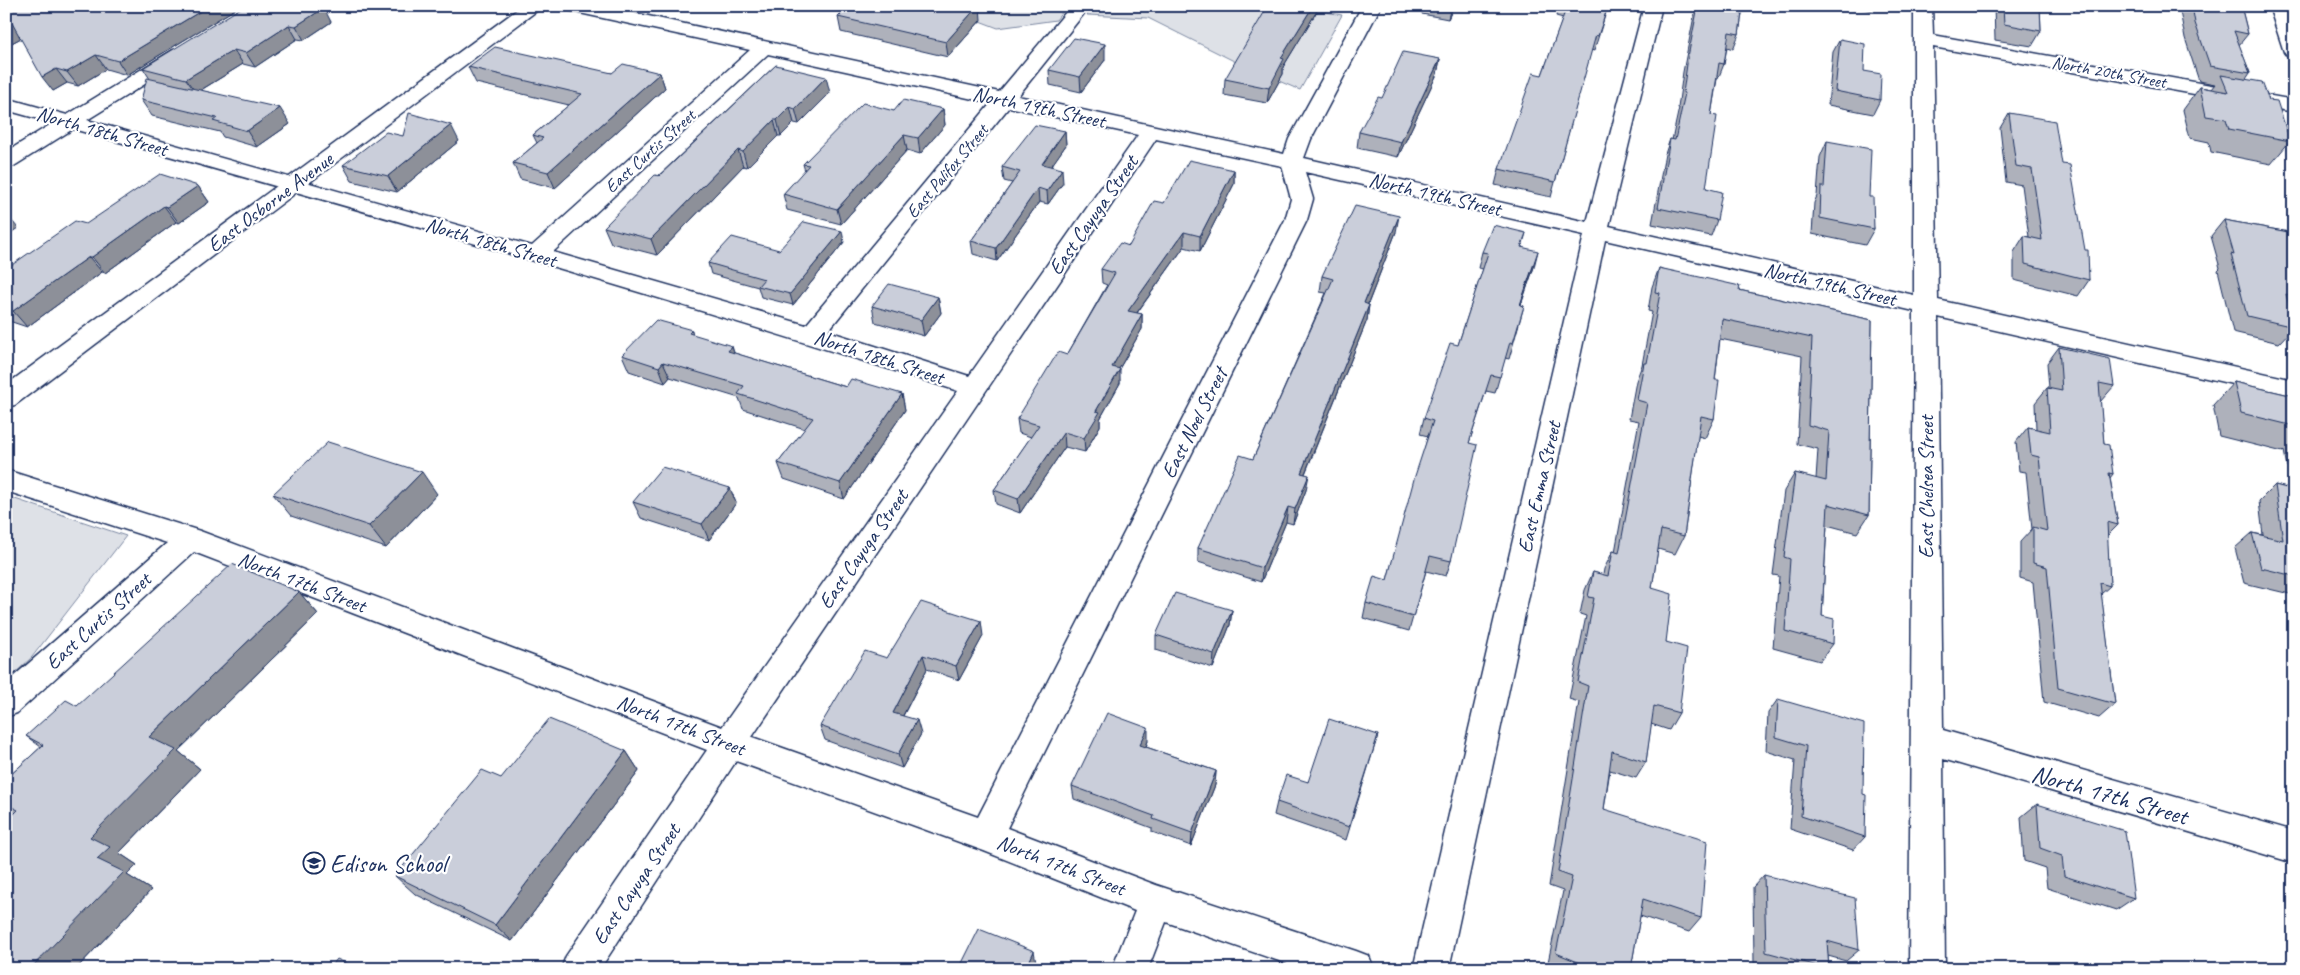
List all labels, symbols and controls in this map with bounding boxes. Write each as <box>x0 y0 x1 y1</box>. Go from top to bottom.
street label: North 20th Street <box>2050 51 2170 93</box>
street label: North 19th Street <box>970 80 1110 134</box>
street label: North 18th Street <box>34 100 172 163</box>
street label: East Curtis Street <box>600 103 701 197</box>
street label: East Palifox Street <box>901 118 994 222</box>
street label: East Osborne Avenue <box>202 146 339 258</box>
street label: East Cayuga Street <box>1042 149 1145 280</box>
street label: North 19th Street <box>1366 166 1506 222</box>
street label: North 18th Street <box>423 211 561 274</box>
street label: North 19th Street <box>1761 256 1901 312</box>
street label: North 18th Street <box>811 324 949 391</box>
street label: East Noel Street <box>1155 361 1234 482</box>
street label: East Chelsea Street <box>1913 414 1939 558</box>
street label: East Emma Street <box>1511 417 1567 555</box>
street label: East Cayuga Street <box>812 483 915 614</box>
street label: North 17th Street <box>234 546 372 619</box>
street label: East Curtis Street <box>40 565 158 675</box>
street label: North 17th Street <box>613 689 751 762</box>
street label: North 17th Street <box>2028 757 2194 833</box>
street label: East Cayuga Street <box>586 817 687 949</box>
street label: North 17th Street <box>993 829 1131 902</box>
place label: Edison School <box>330 848 451 880</box>
school or university icon: Edison School <box>302 851 326 875</box>

